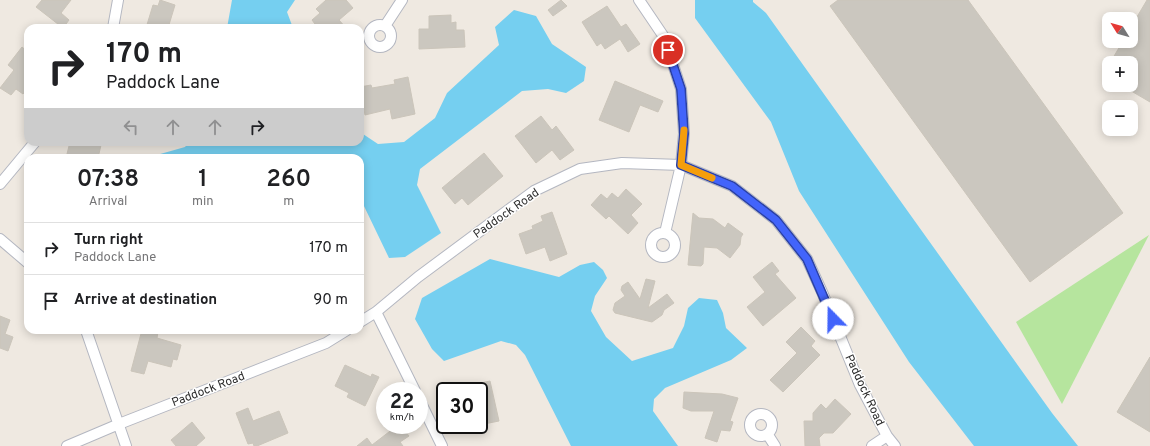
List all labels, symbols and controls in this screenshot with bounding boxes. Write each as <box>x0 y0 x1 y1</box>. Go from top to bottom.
north arrow <box>1102 12 1138 48</box>
map controls <box>1102 12 1138 136</box>
pin <box>651 33 685 67</box>
text: 170 m <box>106 37 182 73</box>
icon: arrive <box>657 39 679 61</box>
icon: right <box>40 40 92 92</box>
button: + <box>1102 56 1138 92</box>
text: Paddock Lane <box>106 72 220 95</box>
button: − <box>1102 100 1138 136</box>
icon: left <box>120 116 142 138</box>
icon: ahead <box>162 116 184 138</box>
icon: ahead <box>204 116 226 138</box>
icon: right <box>246 116 268 138</box>
text: 07:38 <box>77 165 139 195</box>
text: 1 <box>198 165 208 195</box>
text: 260 <box>266 165 311 195</box>
street label: Paddock Road <box>470 185 543 243</box>
text: Arrival <box>89 194 127 210</box>
text: min <box>192 194 214 210</box>
text: m <box>283 194 294 210</box>
text: Turn right <box>74 231 143 250</box>
icon: right <box>40 238 62 260</box>
text: 170 m <box>309 239 348 258</box>
text: Paddock Lane <box>74 250 156 266</box>
icon: arrive <box>40 290 62 312</box>
text: Arrive at destination <box>74 291 217 310</box>
text: 90 m <box>313 291 348 310</box>
position arrow <box>812 298 854 340</box>
street label: Paddock Road <box>841 352 888 429</box>
street label: Paddock Road <box>169 369 247 411</box>
speed limit sign: 30 <box>436 382 488 434</box>
text: 22 <box>390 390 414 416</box>
text: km/h <box>390 411 414 424</box>

